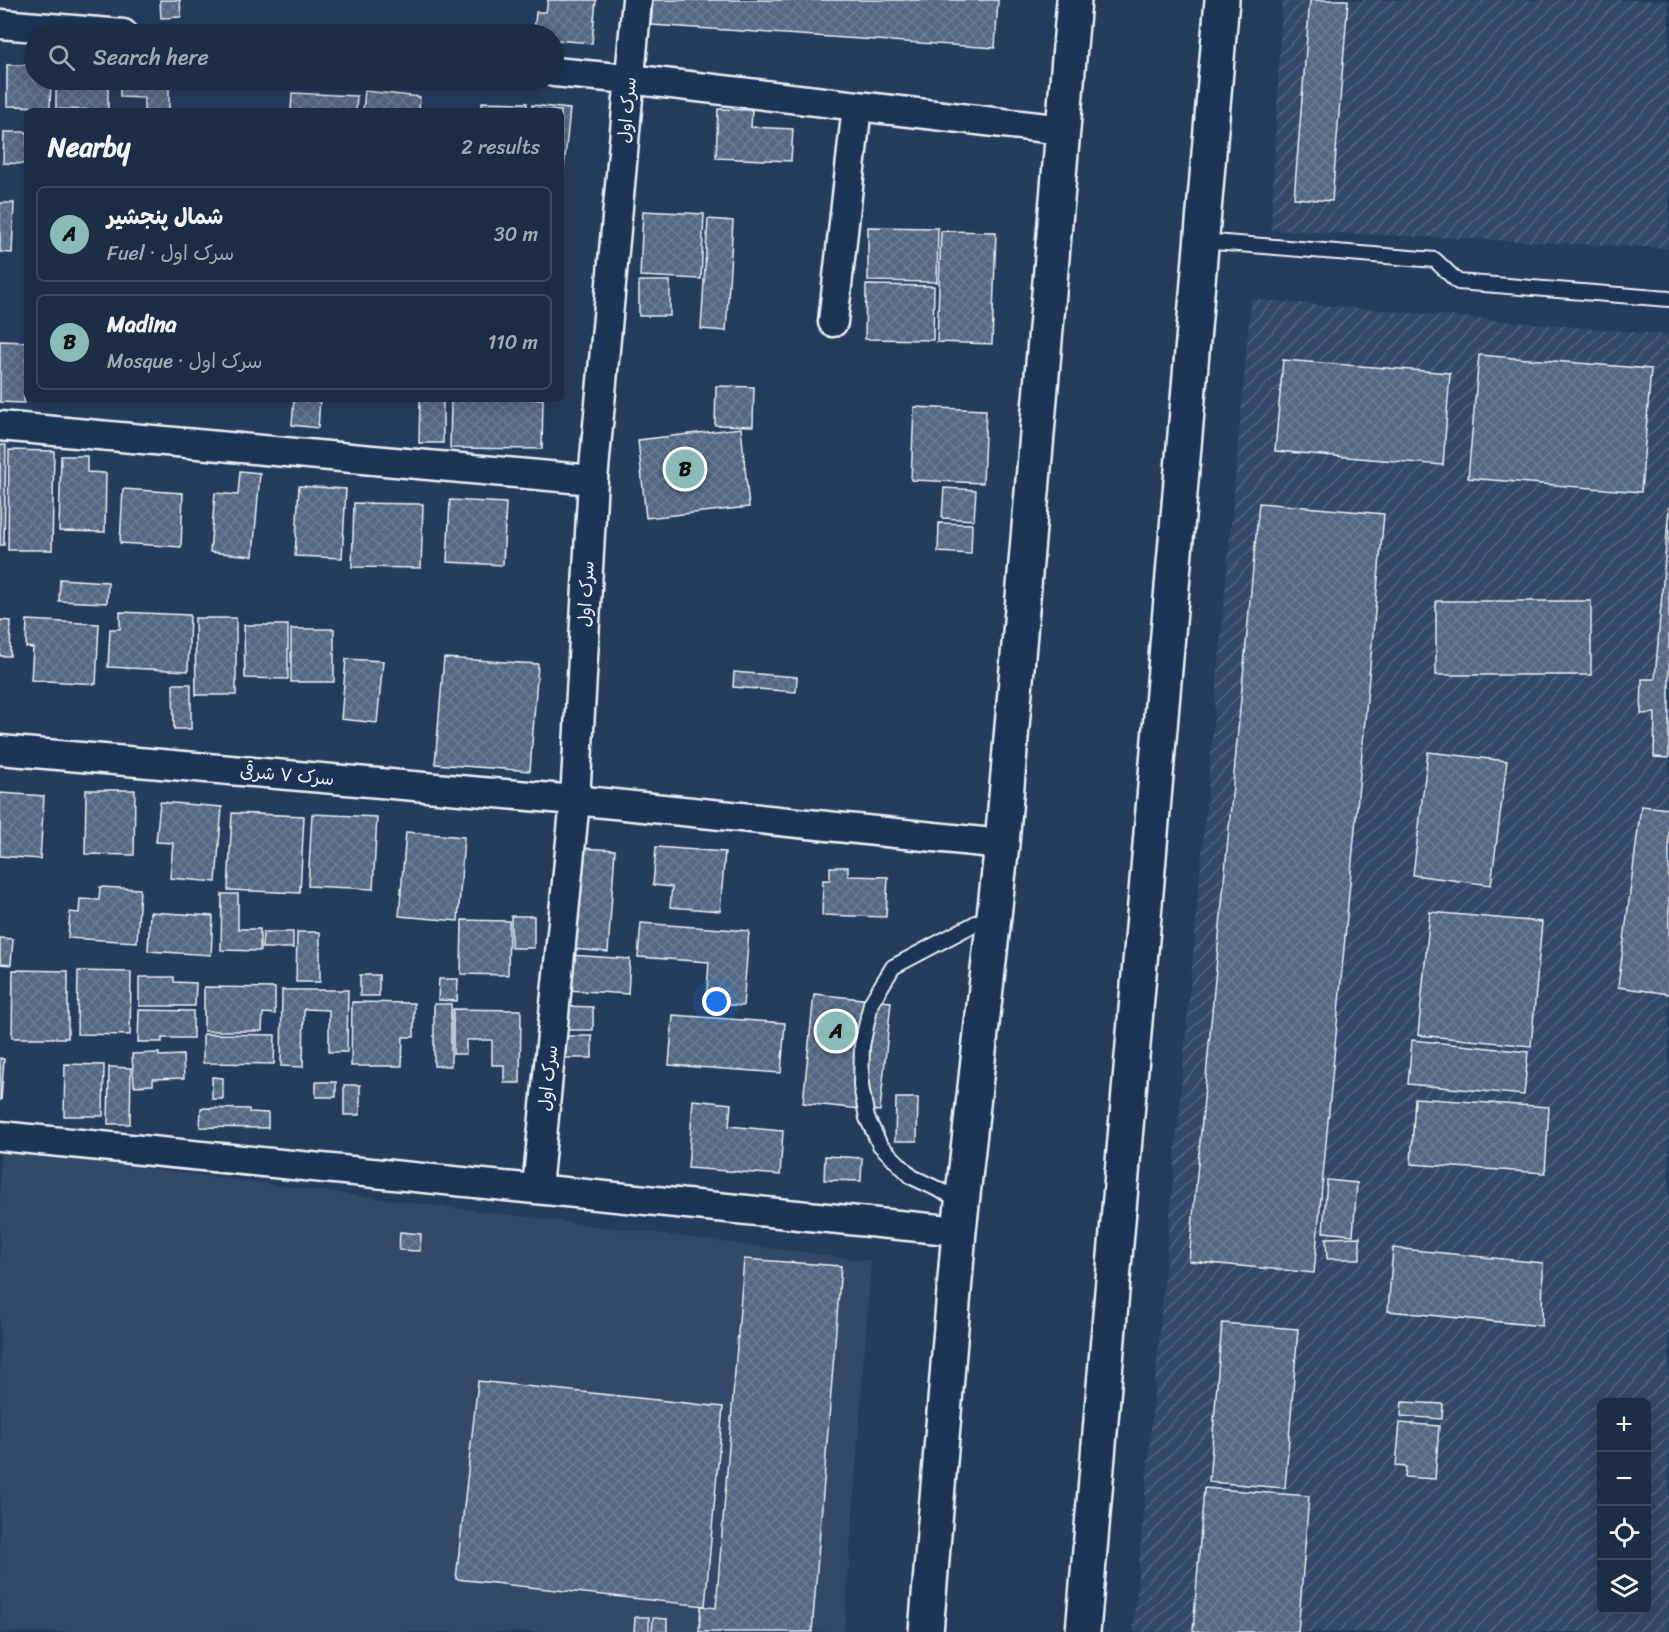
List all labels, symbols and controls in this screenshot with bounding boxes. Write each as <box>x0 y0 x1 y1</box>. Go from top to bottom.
search box <box>24 24 564 90</box>
text: Search here <box>93 38 209 77</box>
icon: search <box>45 41 78 74</box>
street label: سرک‌ اول <box>608 75 646 145</box>
text: Nearby <box>48 124 130 170</box>
text: 2 results <box>461 130 540 165</box>
text: شمال پنجشیر <box>107 197 223 236</box>
text: A <box>63 217 76 252</box>
text: 30 m <box>494 217 538 252</box>
text: Fuel · سرک‌ اول <box>107 236 234 271</box>
text: Madina <box>107 305 177 344</box>
text: B <box>63 325 76 360</box>
text: 110 m <box>488 325 538 360</box>
text: Mosque · سرک‌ اول <box>107 344 262 379</box>
pin: B <box>666 446 704 492</box>
street label: سرک‌ اول <box>568 560 604 628</box>
street label: سرک ۷ شرقی <box>239 755 335 795</box>
your location <box>702 987 731 1016</box>
pin: A <box>816 1008 856 1054</box>
street label: سرک‌ اول <box>529 1043 567 1113</box>
map controls <box>1597 1398 1651 1614</box>
button: + <box>1597 1398 1651 1452</box>
button: − <box>1597 1452 1651 1506</box>
button: locate <box>1597 1506 1651 1560</box>
button: layers <box>1597 1560 1651 1614</box>

